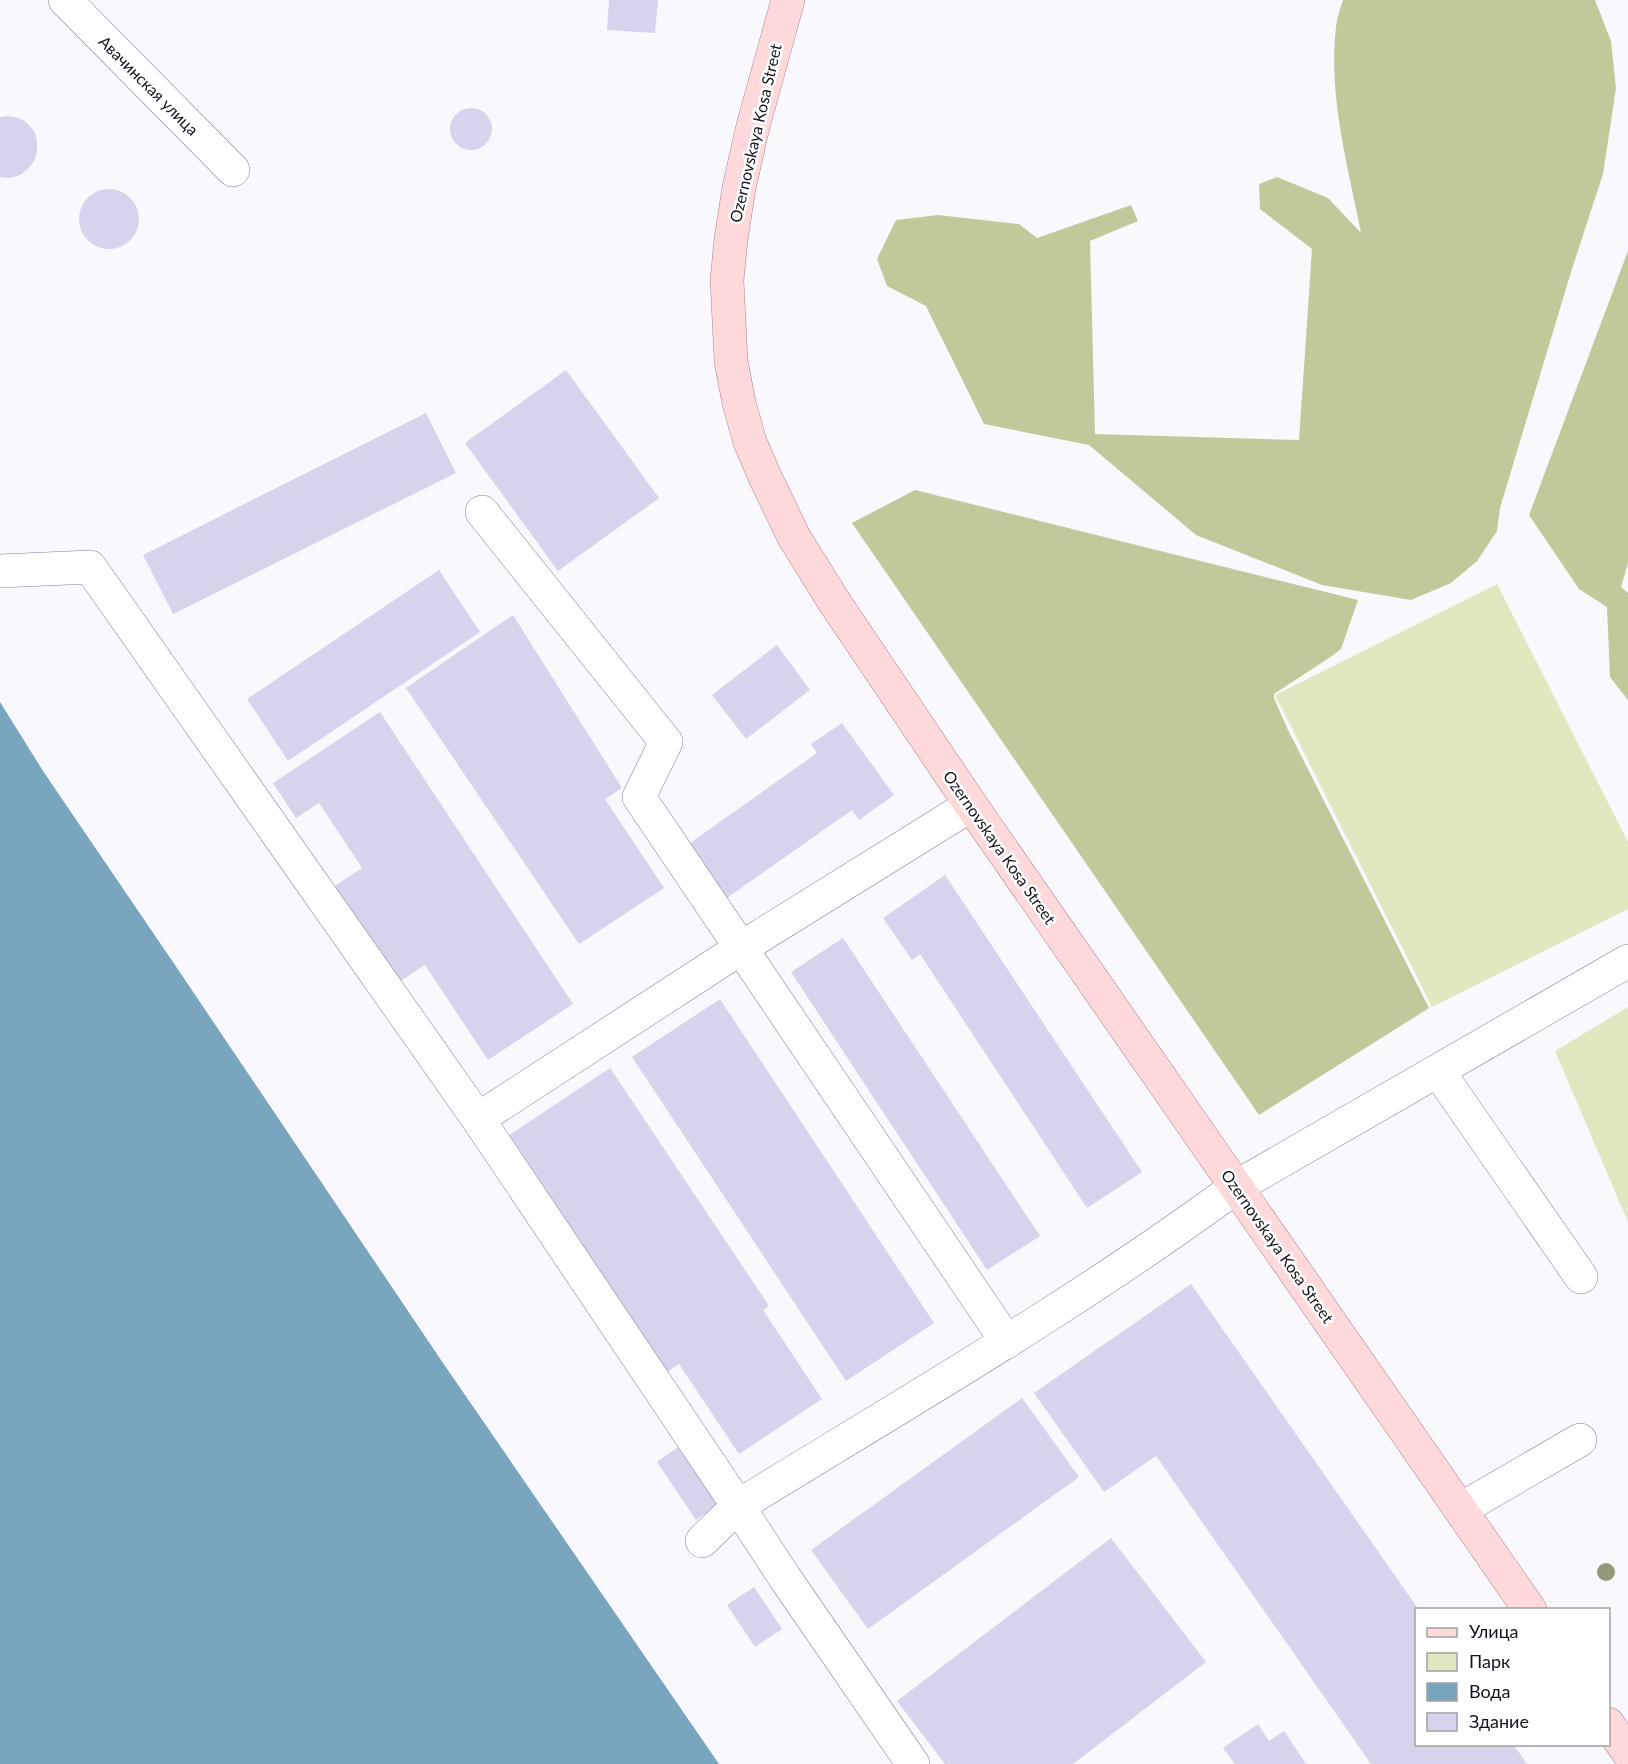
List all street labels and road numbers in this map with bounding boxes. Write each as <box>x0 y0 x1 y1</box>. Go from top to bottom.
street label: Авачинская улица <box>95 31 203 139</box>
street label: Ozernovskaya Kosa Street <box>725 41 785 224</box>
street label: Ozernovskaya Kosa Street <box>940 767 1060 928</box>
street label: Ozernovskaya Kosa Street <box>1218 1166 1338 1327</box>

